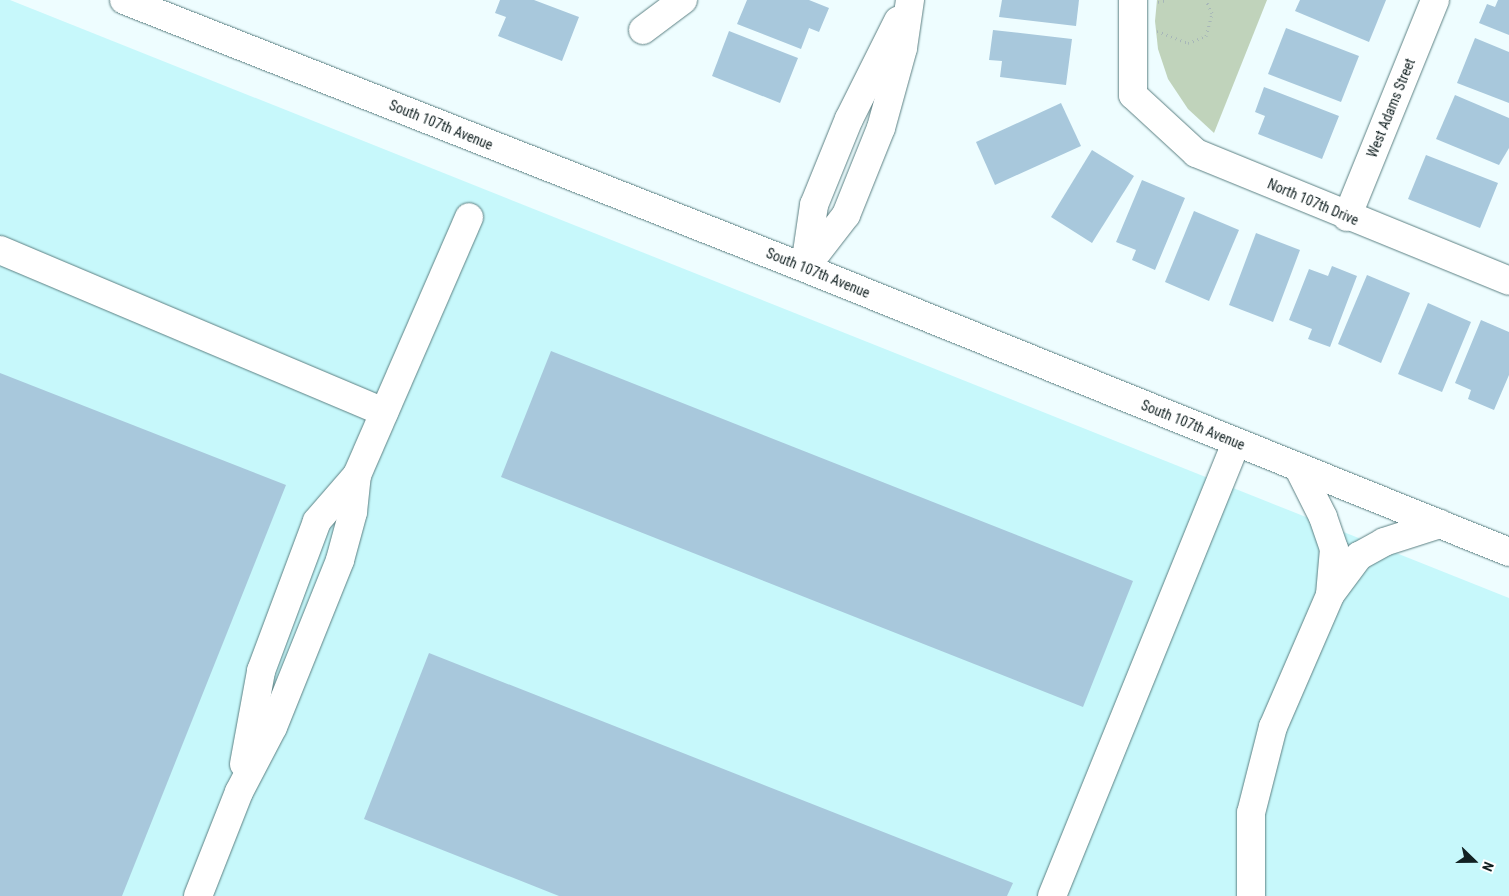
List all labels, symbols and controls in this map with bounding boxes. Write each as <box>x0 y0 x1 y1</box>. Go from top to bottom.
street label: West Adams Street <box>1363 56 1419 160</box>
street label: South 107th Avenue <box>387 97 495 153</box>
street label: North 107th Drive <box>1265 175 1361 229</box>
street label: South 107th Avenue <box>764 245 872 301</box>
street label: South 107th Avenue <box>1139 397 1247 453</box>
north arrow <box>1449 836 1499 886</box>
text: N <box>1479 860 1497 874</box>

